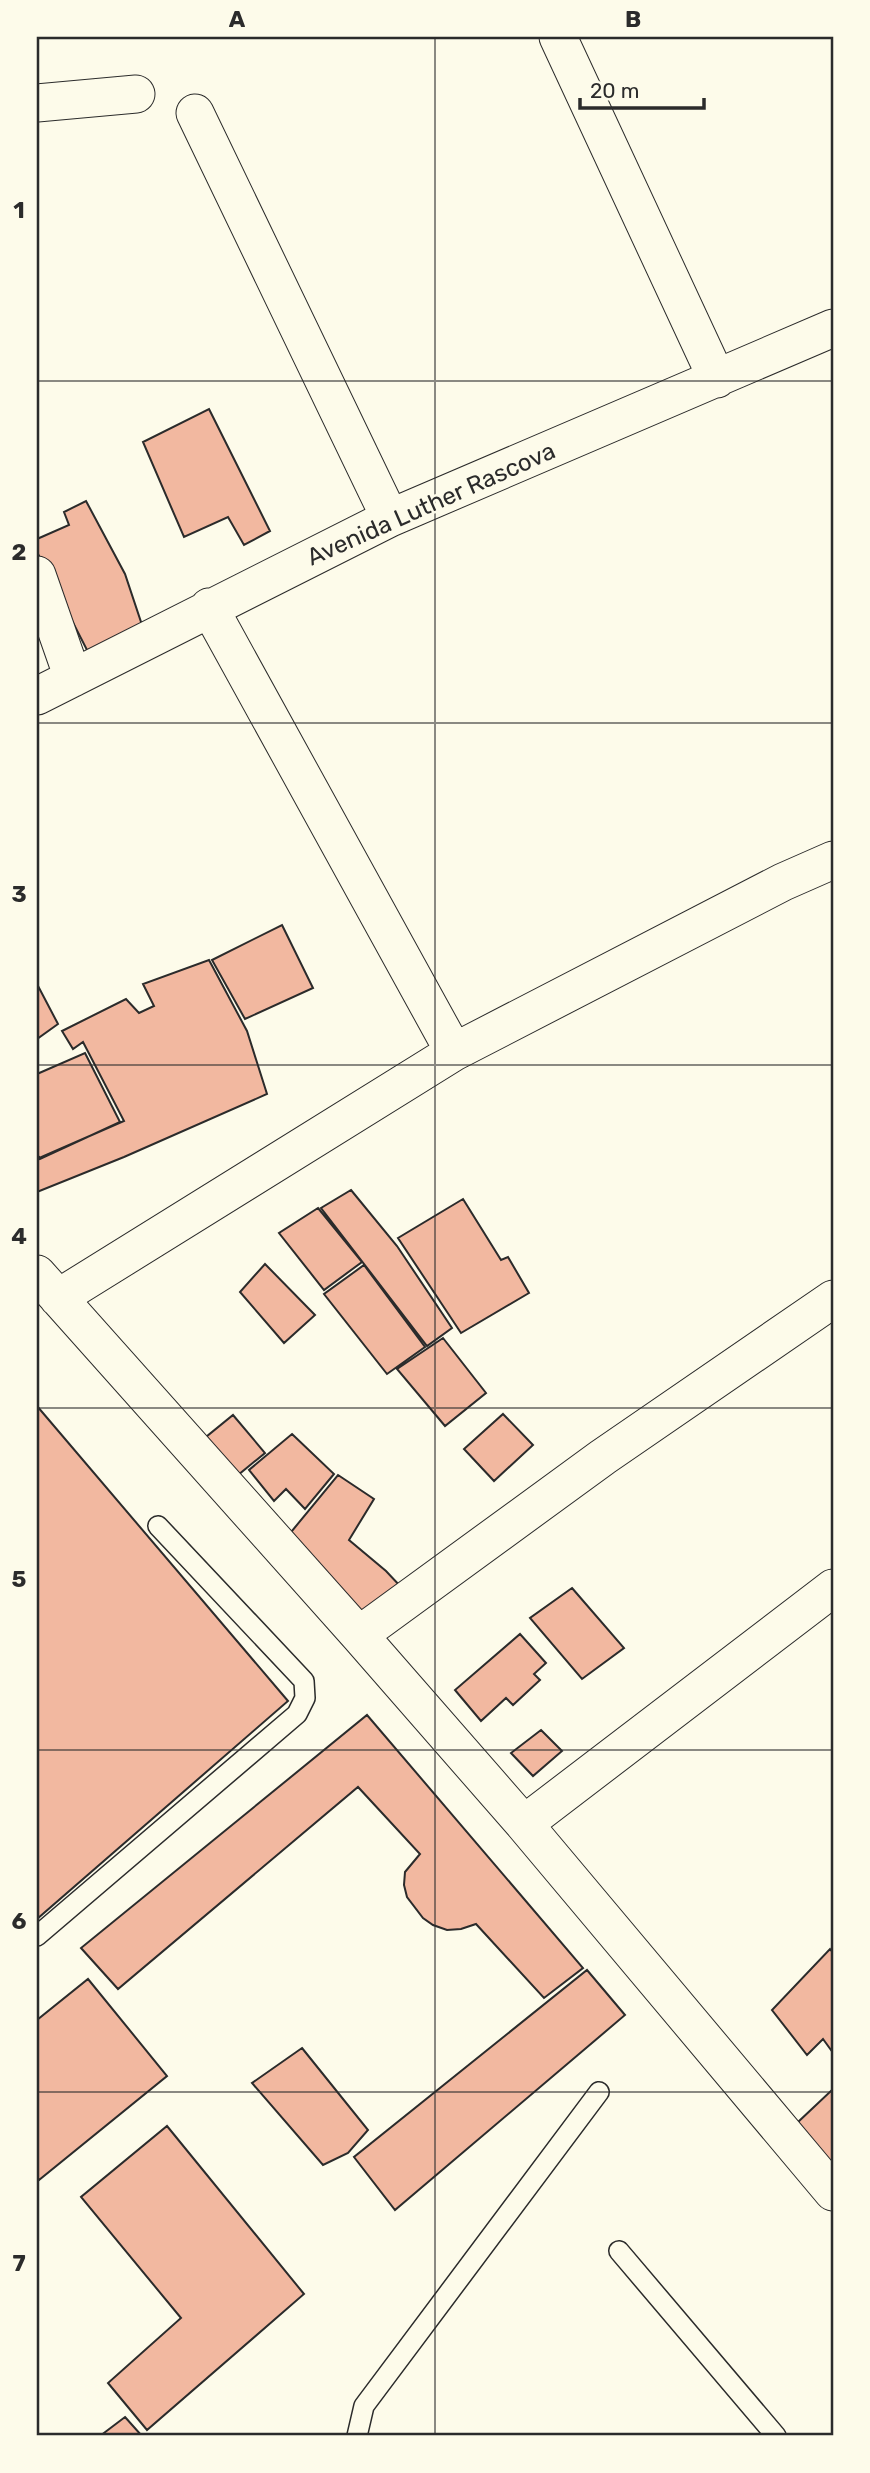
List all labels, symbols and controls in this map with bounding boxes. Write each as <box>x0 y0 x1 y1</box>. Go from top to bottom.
text: A <box>229 5 246 33</box>
text: B <box>625 5 641 33</box>
scale bar <box>580 66 704 110</box>
text: 20 m <box>590 78 639 103</box>
text: 1 <box>13 196 25 224</box>
street label: Avenida Luther Rascova <box>303 437 559 571</box>
text: 2 <box>12 538 26 566</box>
text: 3 <box>11 880 27 908</box>
text: 4 <box>11 1222 27 1250</box>
text: 5 <box>12 1565 27 1593</box>
text: 6 <box>12 1907 27 1935</box>
text: 7 <box>12 2249 26 2277</box>

